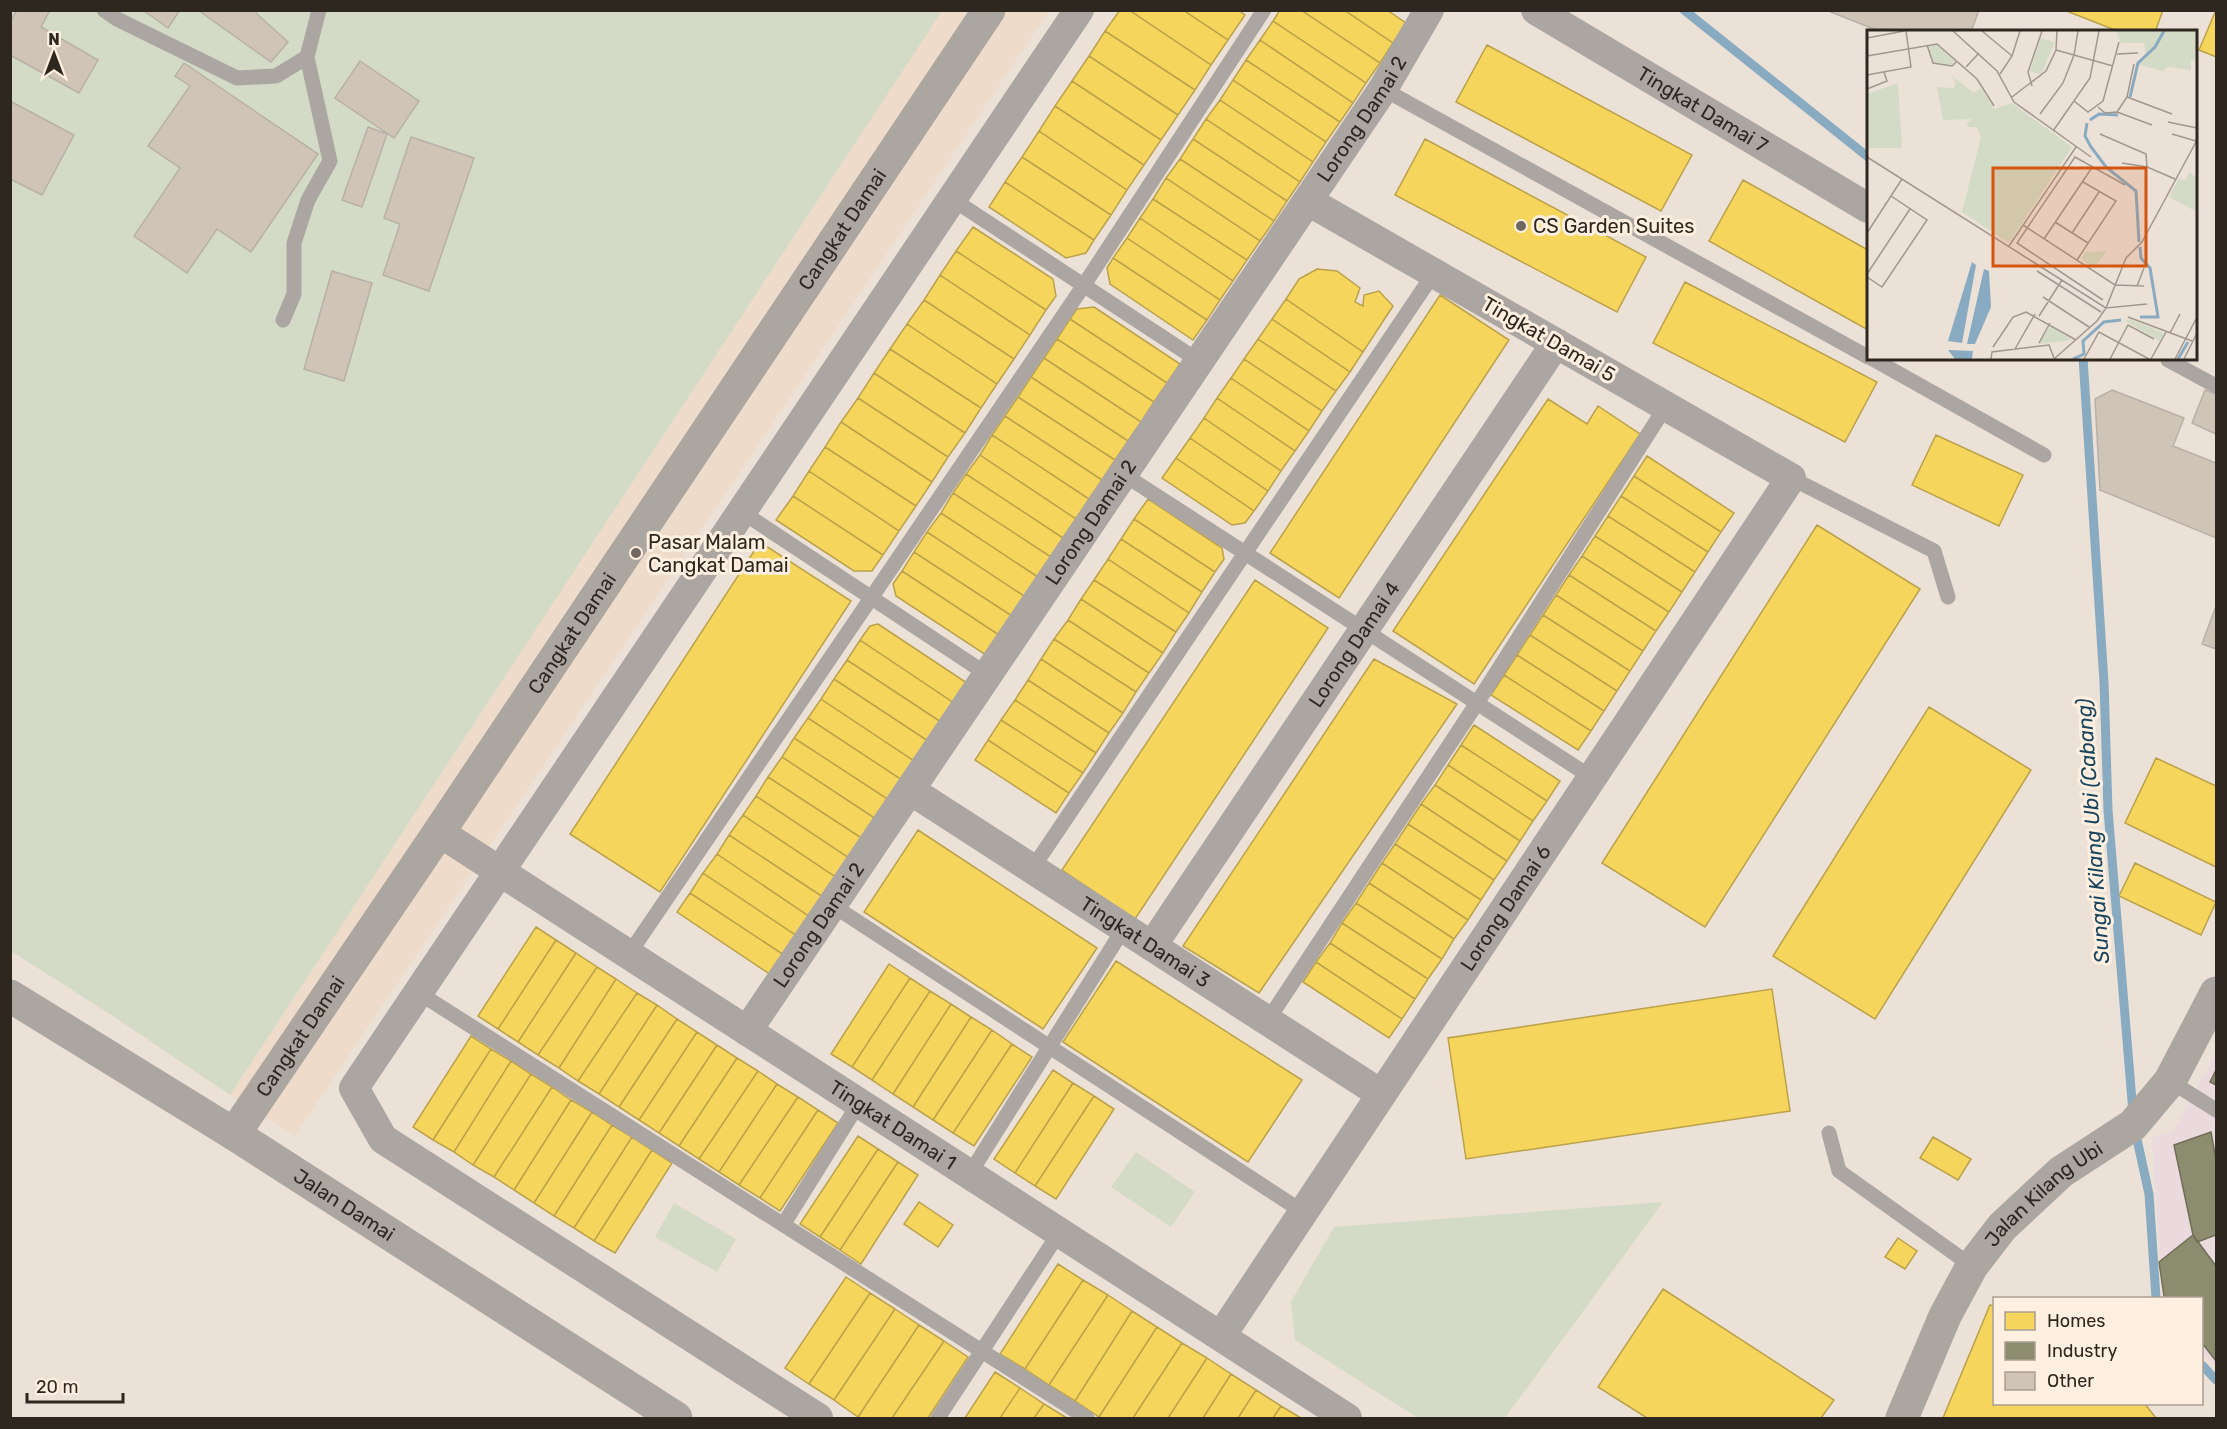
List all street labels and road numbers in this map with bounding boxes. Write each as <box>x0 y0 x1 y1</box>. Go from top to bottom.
street label: Lorong Damai 2 <box>1312 52 1412 186</box>
street label: Tingkat Damai 7 <box>1633 61 1772 158</box>
street label: Cangkat Damai <box>793 164 891 295</box>
street label: Tingkat Damai 5 <box>1478 291 1620 387</box>
street label: Lorong Damai 2 <box>1040 455 1141 589</box>
street label: Cangkat Damai <box>523 568 621 699</box>
street label: Lorong Damai 4 <box>1303 577 1405 712</box>
street label: Lorong Damai 6 <box>1455 840 1556 975</box>
street label: Lorong Damai 2 <box>768 858 869 992</box>
street label: Tingkat Damai 3 <box>1076 891 1215 993</box>
street label: Cangkat Damai <box>251 971 350 1101</box>
street label: Tingkat Damai 1 <box>825 1075 961 1175</box>
street label: Jalan Kilang Ubi <box>1979 1136 2107 1251</box>
street label: Jalan Damai <box>289 1164 399 1246</box>

